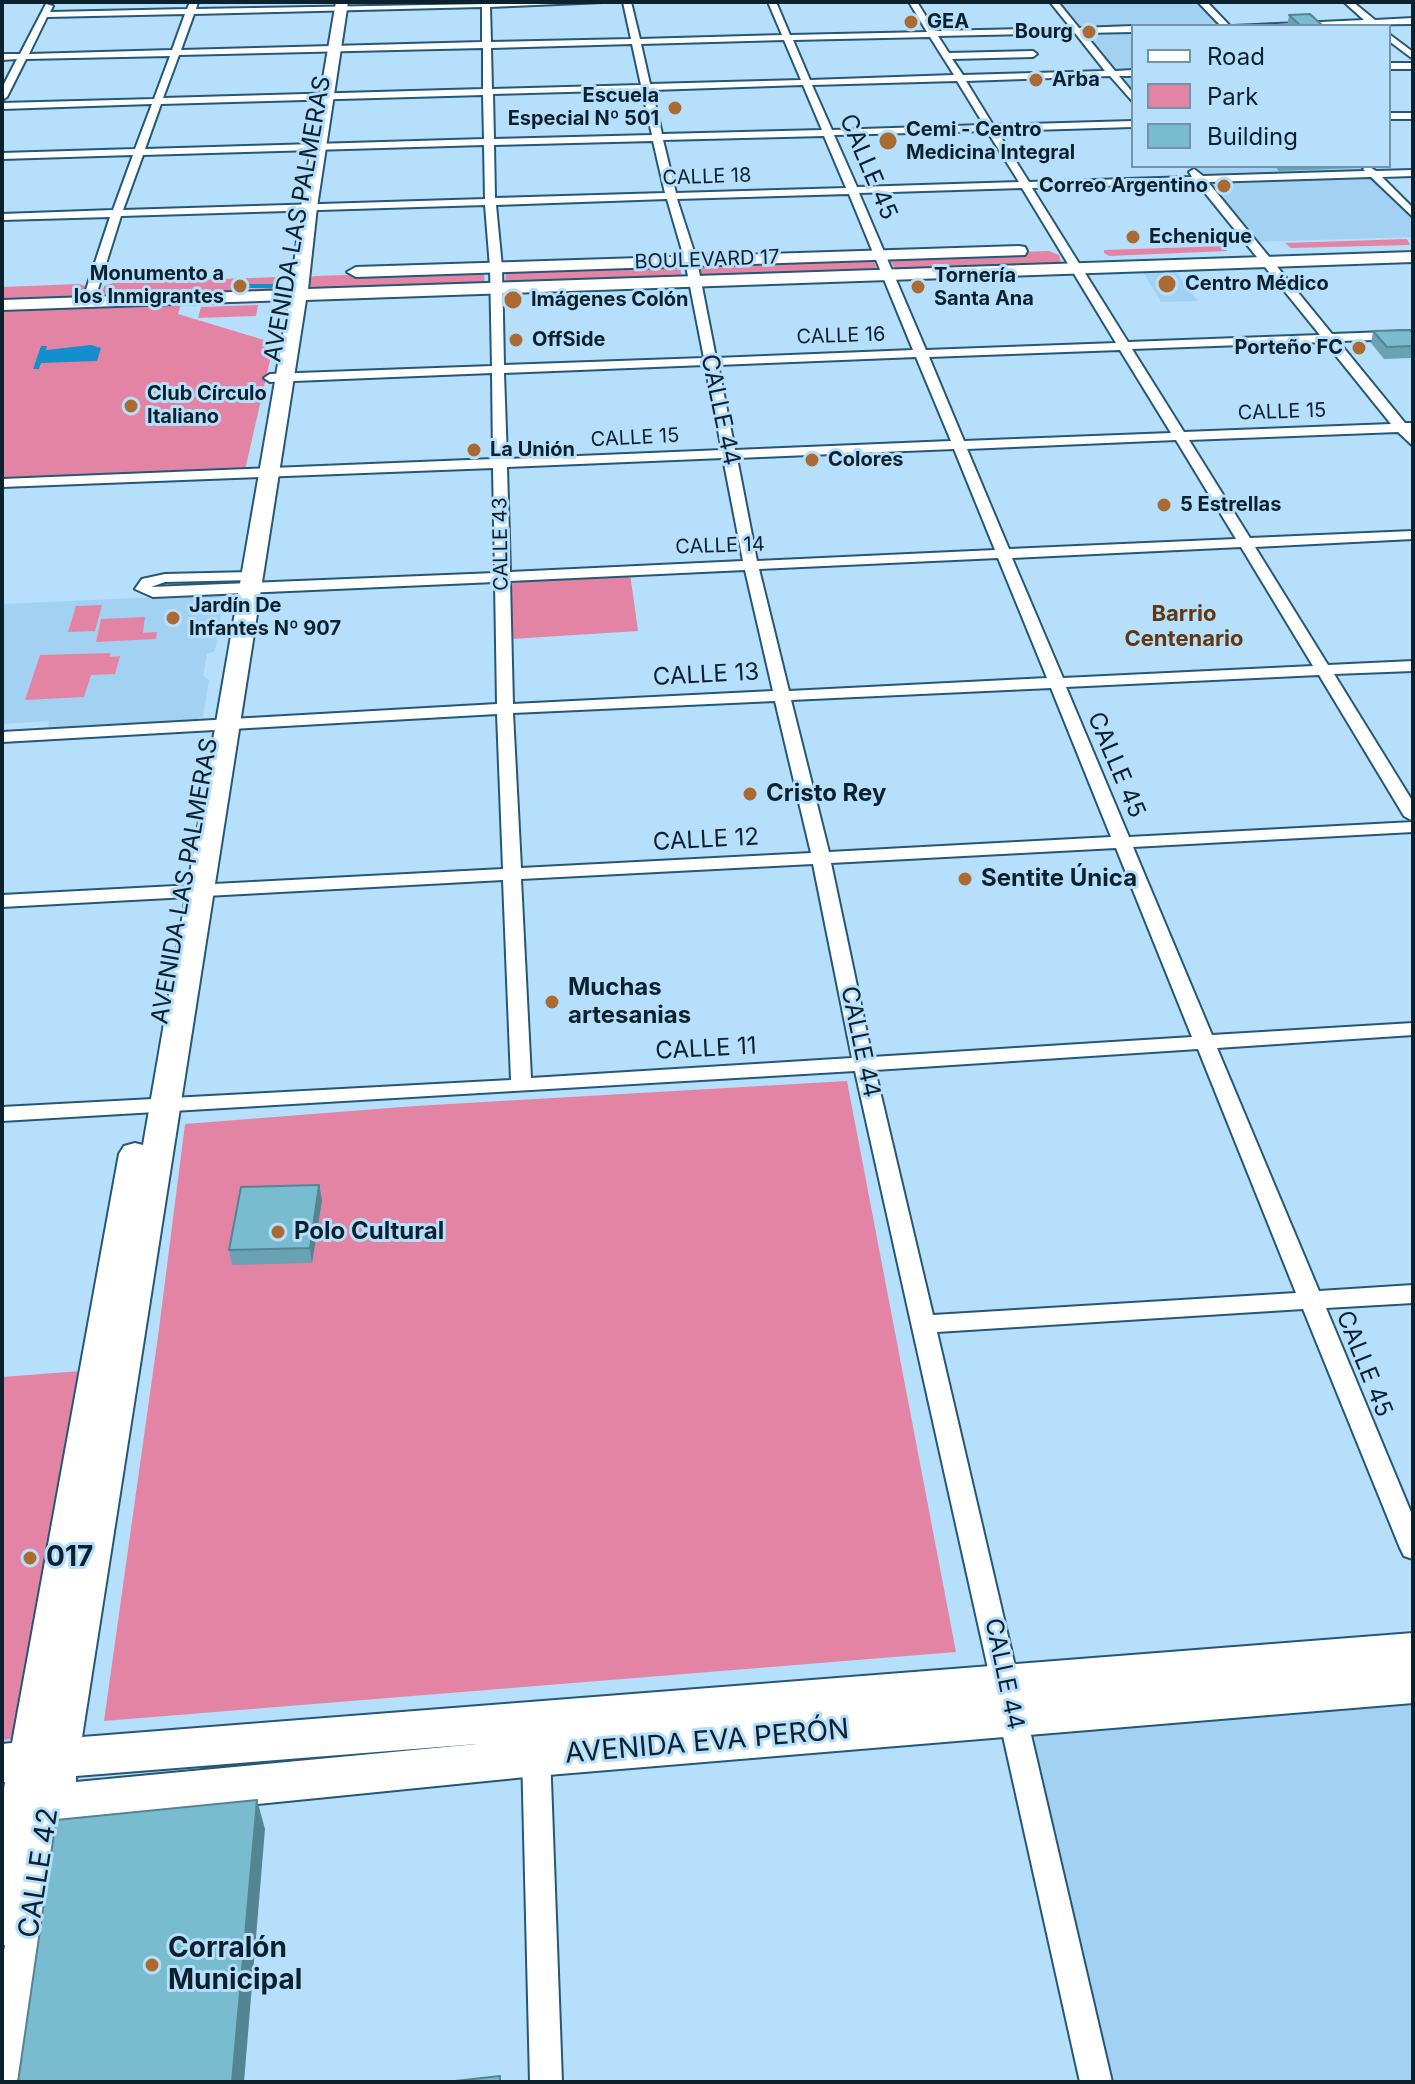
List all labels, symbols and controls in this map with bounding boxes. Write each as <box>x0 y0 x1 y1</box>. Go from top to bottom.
place label: GEA <box>927 10 969 34</box>
marker: GEA <box>902 13 920 31</box>
place label: Bourg <box>1015 20 1073 44</box>
marker: Bourg <box>1080 23 1098 41</box>
legend <box>1131 24 1391 168</box>
text: Road <box>1207 42 1265 71</box>
place label: Arba <box>1052 68 1100 92</box>
marker: Arba <box>1027 71 1045 89</box>
street label: AVENIDA LAS PALMERAS <box>259 74 337 364</box>
text: Park <box>1207 82 1258 111</box>
place label: Escuela Especial Nº 501 <box>508 84 659 131</box>
marker: Escuela Especial Nº 501 <box>666 99 684 117</box>
street label: CALLE 45 <box>833 110 903 224</box>
place label: Cemi - Centro Medicina Integral <box>906 118 1075 165</box>
text: Building <box>1207 122 1298 151</box>
marker: Cemi - Centro Medicina Integral <box>877 130 899 152</box>
street label: CALLE 18 <box>662 163 752 191</box>
place label: Correo Argentino <box>1039 174 1208 198</box>
marker: Correo Argentino <box>1215 177 1233 195</box>
place label: Echenique <box>1149 225 1252 249</box>
marker: Echenique <box>1124 228 1142 246</box>
street label: BOULEVARD 17 <box>634 245 780 275</box>
place label: Monumento a los Inmigrantes <box>74 262 224 309</box>
place label: Tornería Santa Ana <box>934 264 1034 311</box>
place label: Centro Médico <box>1185 272 1329 296</box>
marker: Centro Médico <box>1156 273 1178 295</box>
marker: Monumento a los Inmigrantes <box>231 277 249 295</box>
marker: Tornería Santa Ana <box>909 278 927 296</box>
place label: Imágenes Colón <box>531 288 689 312</box>
marker: Imágenes Colón <box>502 289 524 311</box>
street label: CALLE 16 <box>796 322 886 350</box>
place label: OffSide <box>532 328 606 352</box>
marker: OffSide <box>507 331 525 349</box>
place label: Porteño FC <box>1234 336 1343 360</box>
marker: Porteño FC <box>1350 339 1368 357</box>
street label: CALLE 44 <box>694 352 746 468</box>
place label: Club Círculo Italiano <box>147 382 267 429</box>
marker: Club Círculo Italiano <box>122 397 140 415</box>
street label: CALLE 15 <box>1237 398 1327 426</box>
street label: CALLE 15 <box>590 424 680 452</box>
place label: La Unión <box>490 438 575 462</box>
marker: La Unión <box>465 441 483 459</box>
place label: Colores <box>828 448 904 472</box>
marker: Colores <box>803 451 821 469</box>
place label: 5 Estrellas <box>1180 493 1281 517</box>
marker: 5 Estrellas <box>1155 496 1173 514</box>
street label: CALLE 43 <box>488 497 514 591</box>
street label: CALLE 14 <box>675 532 765 560</box>
place label: Jardín De Infantes Nº 907 <box>189 594 341 641</box>
district label: Barrio Centenario <box>1124 601 1244 652</box>
marker: Jardín De Infantes Nº 907 <box>164 609 182 627</box>
street label: CALLE 13 <box>652 658 760 692</box>
street label: CALLE 45 <box>1081 708 1151 822</box>
street label: AVENIDA LAS PALMERAS <box>146 736 224 1026</box>
place label: Cristo Rey <box>766 780 886 808</box>
marker: Cristo Rey <box>741 785 759 803</box>
street label: CALLE 12 <box>652 823 760 857</box>
place label: Sentite Única <box>981 865 1137 893</box>
marker: Sentite Única <box>956 870 974 888</box>
place label: Muchas artesanias <box>568 974 691 1030</box>
street label: CALLE 44 <box>834 984 886 1100</box>
marker: Muchas artesanias <box>543 993 561 1011</box>
street label: CALLE 11 <box>655 1032 757 1066</box>
place label: Polo Cultural <box>294 1218 444 1246</box>
marker: Polo Cultural <box>269 1223 287 1241</box>
street label: CALLE 45 <box>1330 1307 1398 1421</box>
place label: 017 <box>46 1541 93 1575</box>
marker: 017 <box>21 1549 39 1567</box>
street label: CALLE 44 <box>978 1616 1030 1732</box>
street label: AVENIDA EVA PERÓN <box>563 1713 851 1771</box>
street label: CALLE 42 <box>12 1806 66 1940</box>
place label: Corralón Municipal <box>168 1932 302 1998</box>
marker: Corralón Municipal <box>143 1956 161 1974</box>

